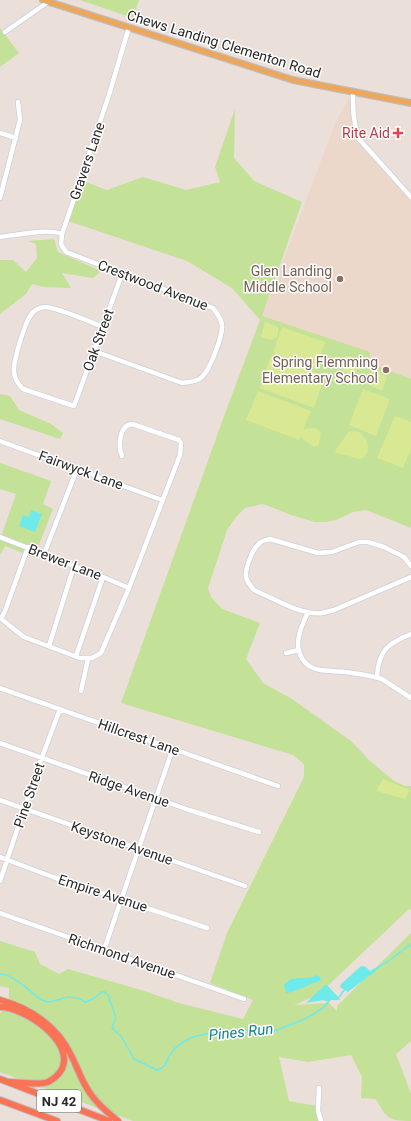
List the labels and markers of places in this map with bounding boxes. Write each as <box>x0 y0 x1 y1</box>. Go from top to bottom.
place label: Rite Aid <box>342 125 390 141</box>
marker: Rite Aid <box>393 128 403 138</box>
place label: Glen Landing Middle School <box>244 263 332 295</box>
marker: Glen Landing Middle School <box>335 274 345 284</box>
place label: Spring Flemming Elementary School <box>262 354 378 386</box>
marker: Spring Flemming Elementary School <box>381 365 391 375</box>

